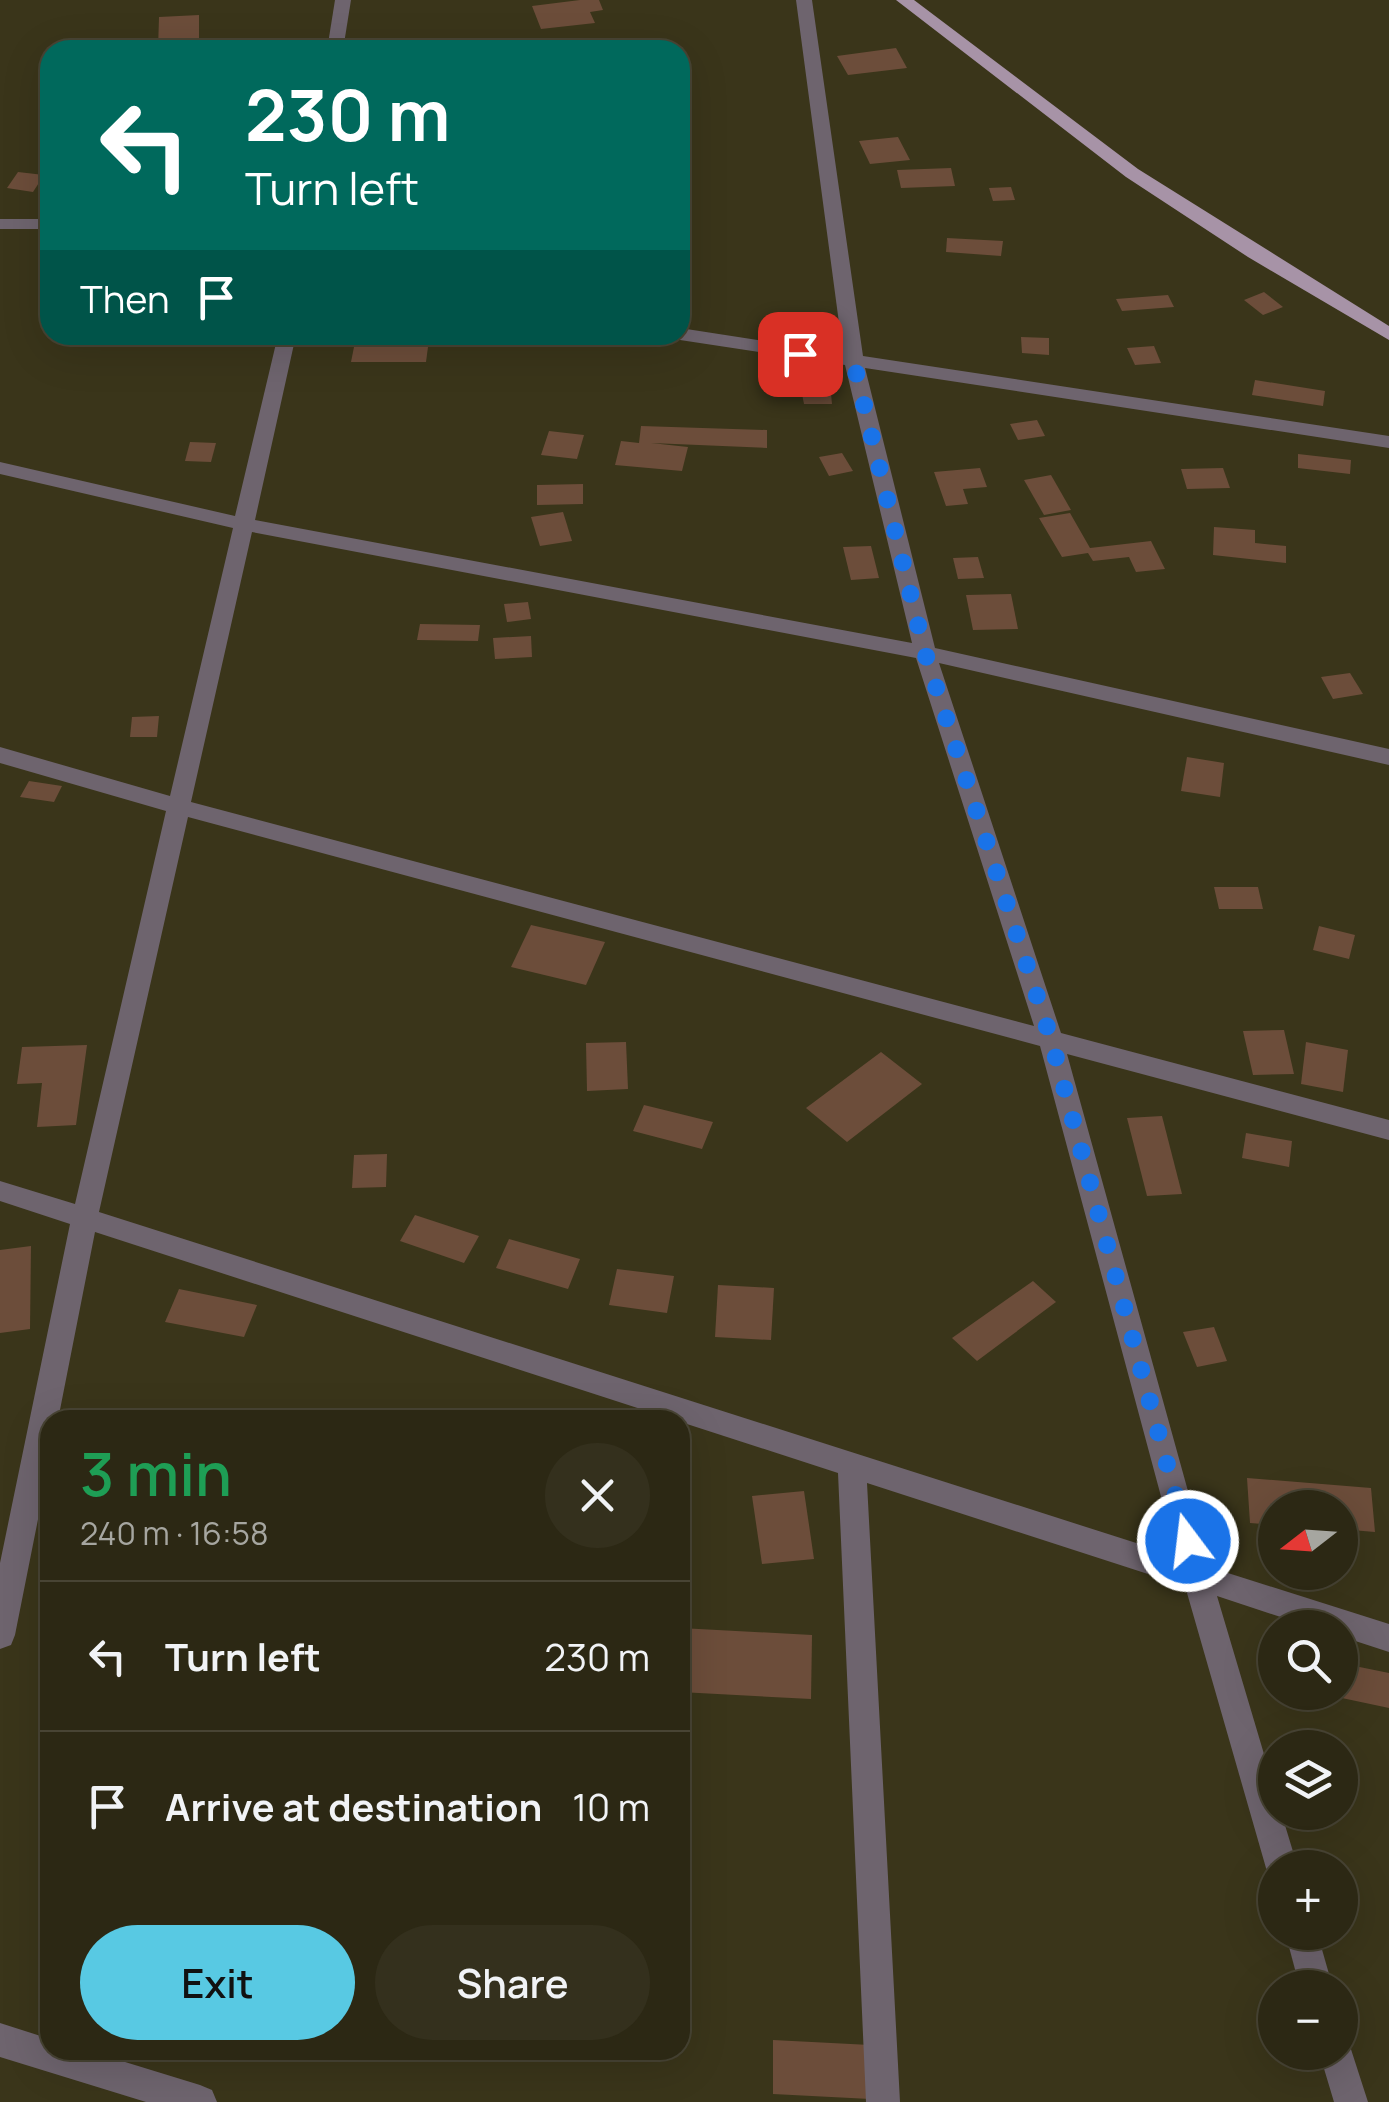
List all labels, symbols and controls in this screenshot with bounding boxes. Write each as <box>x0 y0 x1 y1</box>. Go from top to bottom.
text: 230 m <box>245 66 450 162</box>
icon: left <box>80 80 210 210</box>
text: Turn left <box>245 157 419 219</box>
icon: arrive <box>189 270 244 325</box>
text: Then <box>80 272 169 324</box>
pin <box>758 312 843 397</box>
icon: arrive <box>773 327 828 382</box>
text: 3 min <box>80 1432 232 1514</box>
button: close <box>545 1443 650 1548</box>
position arrow <box>1136 1489 1240 1593</box>
north arrow <box>1258 1490 1358 1590</box>
map controls <box>1258 1490 1358 2070</box>
text: 240 m · 16:58 <box>80 1511 269 1555</box>
button: search <box>1258 1610 1358 1710</box>
icon: left <box>80 1629 135 1684</box>
text: Turn left <box>165 1630 321 1682</box>
text: 230 m <box>544 1630 650 1682</box>
button: layers <box>1258 1730 1358 1830</box>
icon: arrive <box>80 1779 135 1834</box>
text: Arrive at destination <box>165 1780 542 1832</box>
text: 10 m <box>572 1780 650 1832</box>
button: + <box>1258 1850 1358 1950</box>
button: Exit <box>80 1925 355 2040</box>
button: Share <box>375 1925 650 2040</box>
button: − <box>1258 1970 1358 2070</box>

